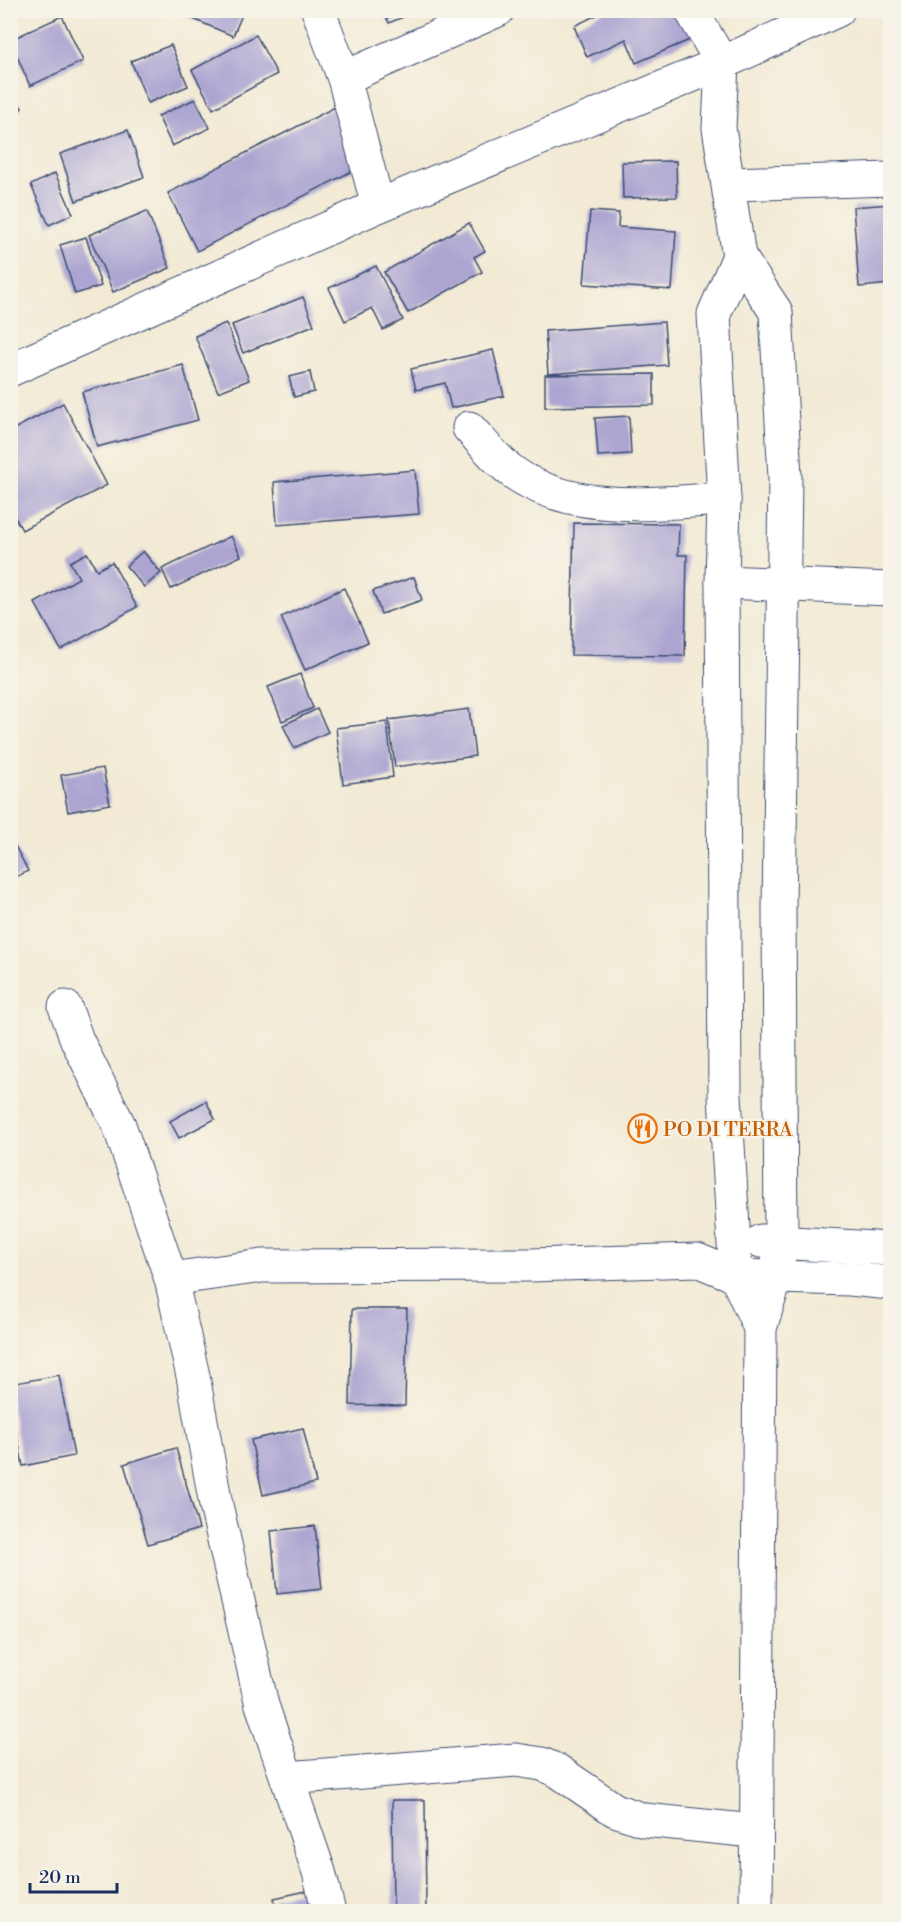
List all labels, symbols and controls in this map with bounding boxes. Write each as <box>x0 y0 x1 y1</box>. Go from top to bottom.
restaurant icon: PO DI TERRA <box>626 1113 658 1145</box>
place label: PO DI TERRA <box>663 1118 794 1143</box>
scale bar <box>30 1856 117 1894</box>
text: 20 m <box>39 1866 81 1889</box>

